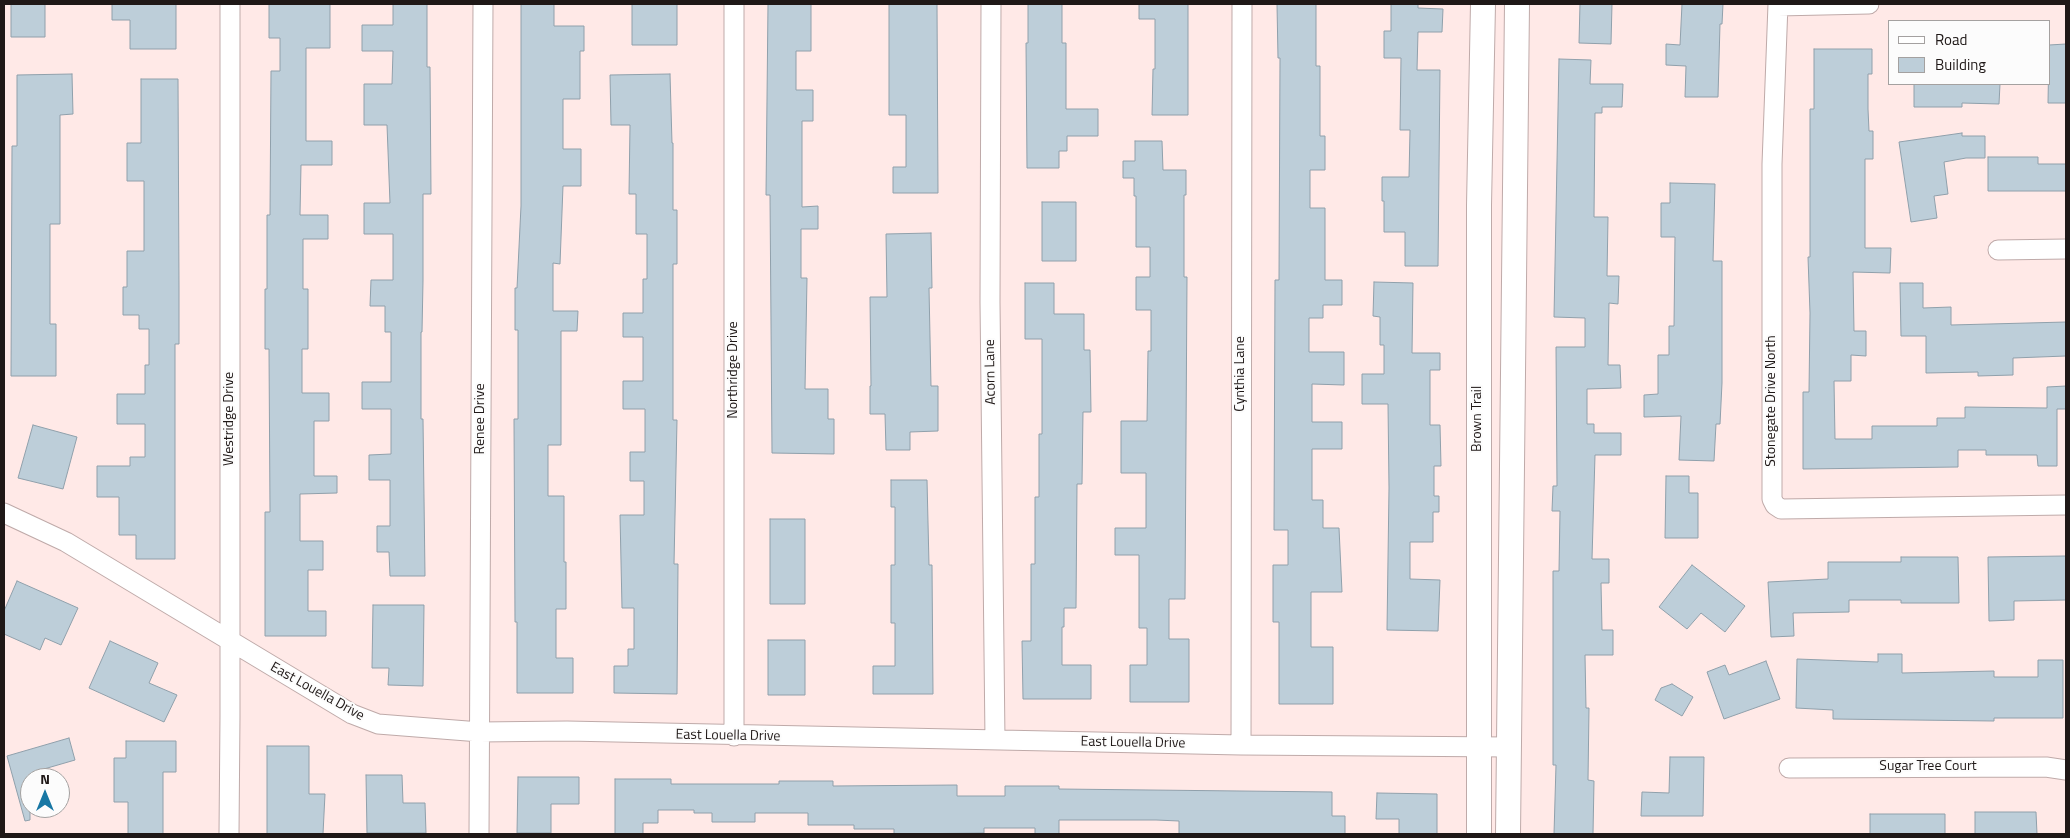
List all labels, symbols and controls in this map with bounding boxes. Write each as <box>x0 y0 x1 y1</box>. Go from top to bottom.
legend <box>1888 20 2050 85</box>
text: Road <box>1935 28 1967 51</box>
text: Building <box>1935 53 1986 76</box>
street label: Northridge Drive <box>726 321 742 419</box>
street label: Stonegate Drive North <box>1764 335 1780 467</box>
street label: Cynthia Lane <box>1233 336 1249 412</box>
street label: Acorn Lane <box>982 339 1000 405</box>
street label: Westridge Drive <box>222 372 238 466</box>
street label: Renee Drive <box>473 384 489 454</box>
street label: Brown Trail <box>1470 386 1486 452</box>
street label: East Louella Drive <box>267 659 367 725</box>
street label: East Louella Drive <box>675 727 781 745</box>
street label: East Louella Drive <box>1080 734 1186 752</box>
street label: Sugar Tree Court <box>1879 759 1977 775</box>
north arrow <box>20 768 70 818</box>
text: N <box>40 768 50 789</box>

